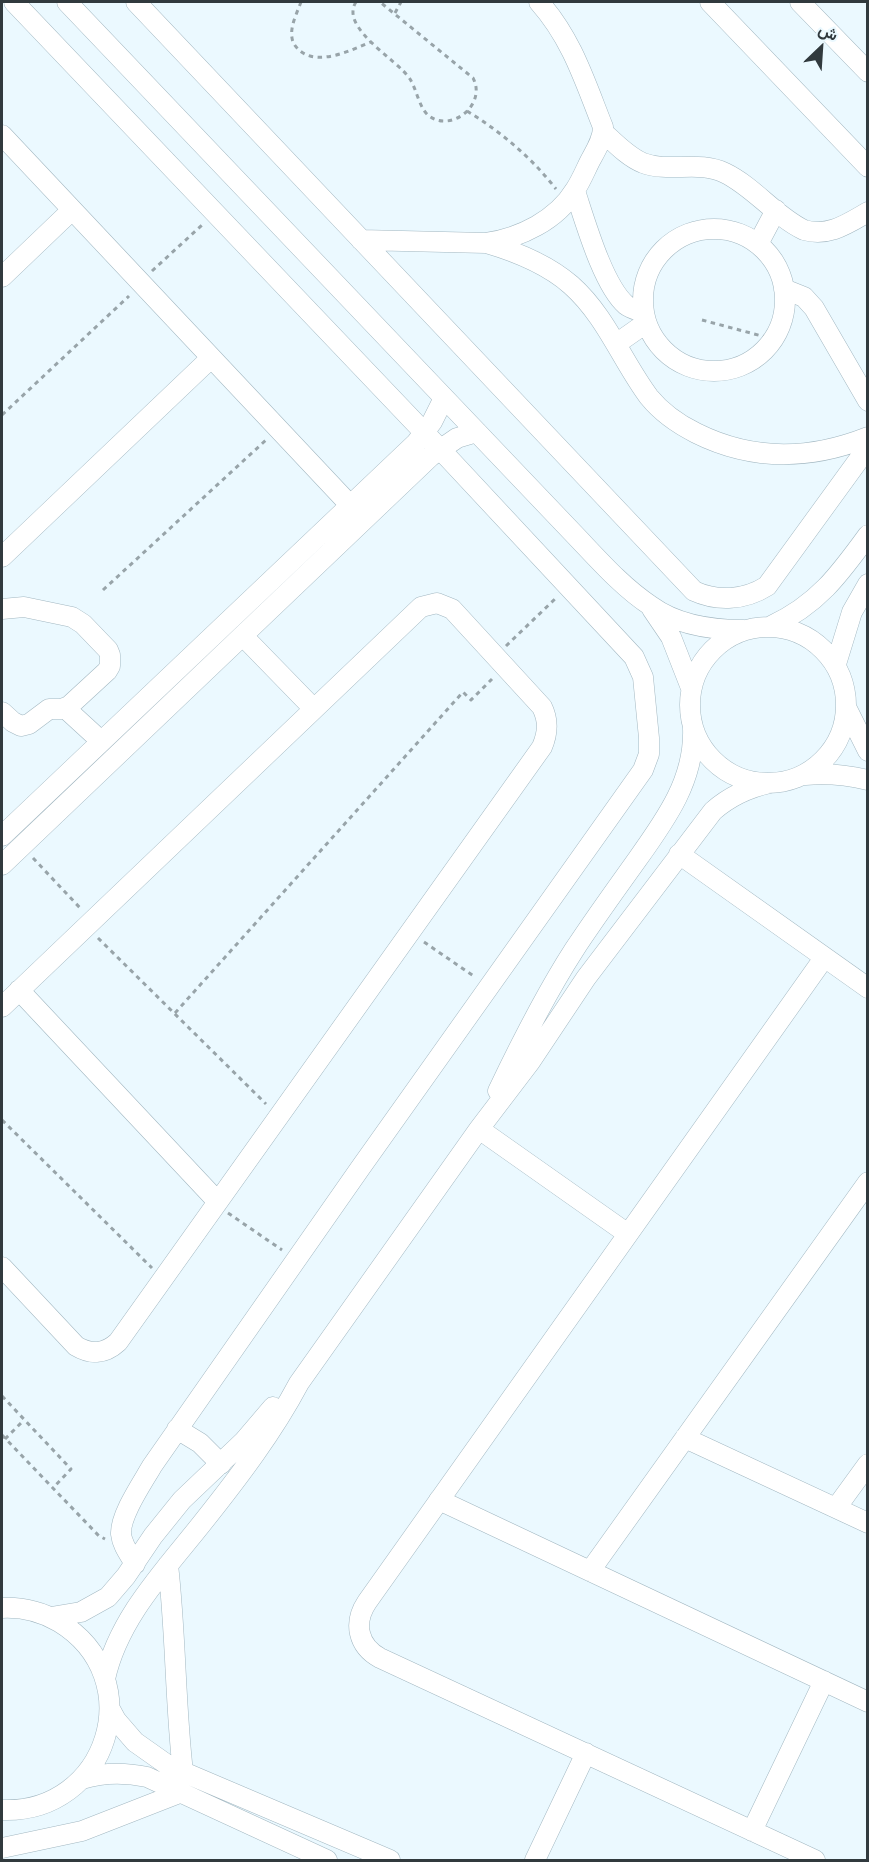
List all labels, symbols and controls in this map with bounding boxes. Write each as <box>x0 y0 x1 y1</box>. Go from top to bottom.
north arrow <box>791 18 851 78</box>
text: ش <box>816 19 841 44</box>

